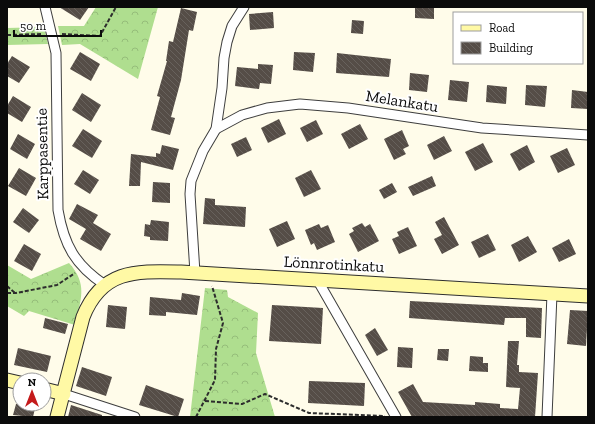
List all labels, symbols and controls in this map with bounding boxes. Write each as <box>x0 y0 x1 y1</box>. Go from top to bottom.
scale bar <box>14 12 101 38</box>
legend <box>453 12 583 64</box>
text: 50 m <box>20 19 47 33</box>
text: Road <box>489 21 515 35</box>
text: Building <box>489 41 533 55</box>
street label: Melankatu <box>364 86 440 116</box>
street label: Karppasentie <box>32 108 52 200</box>
street label: Lönnrotinkatu <box>283 252 385 276</box>
north arrow <box>12 372 52 412</box>
text: N <box>28 376 37 389</box>

